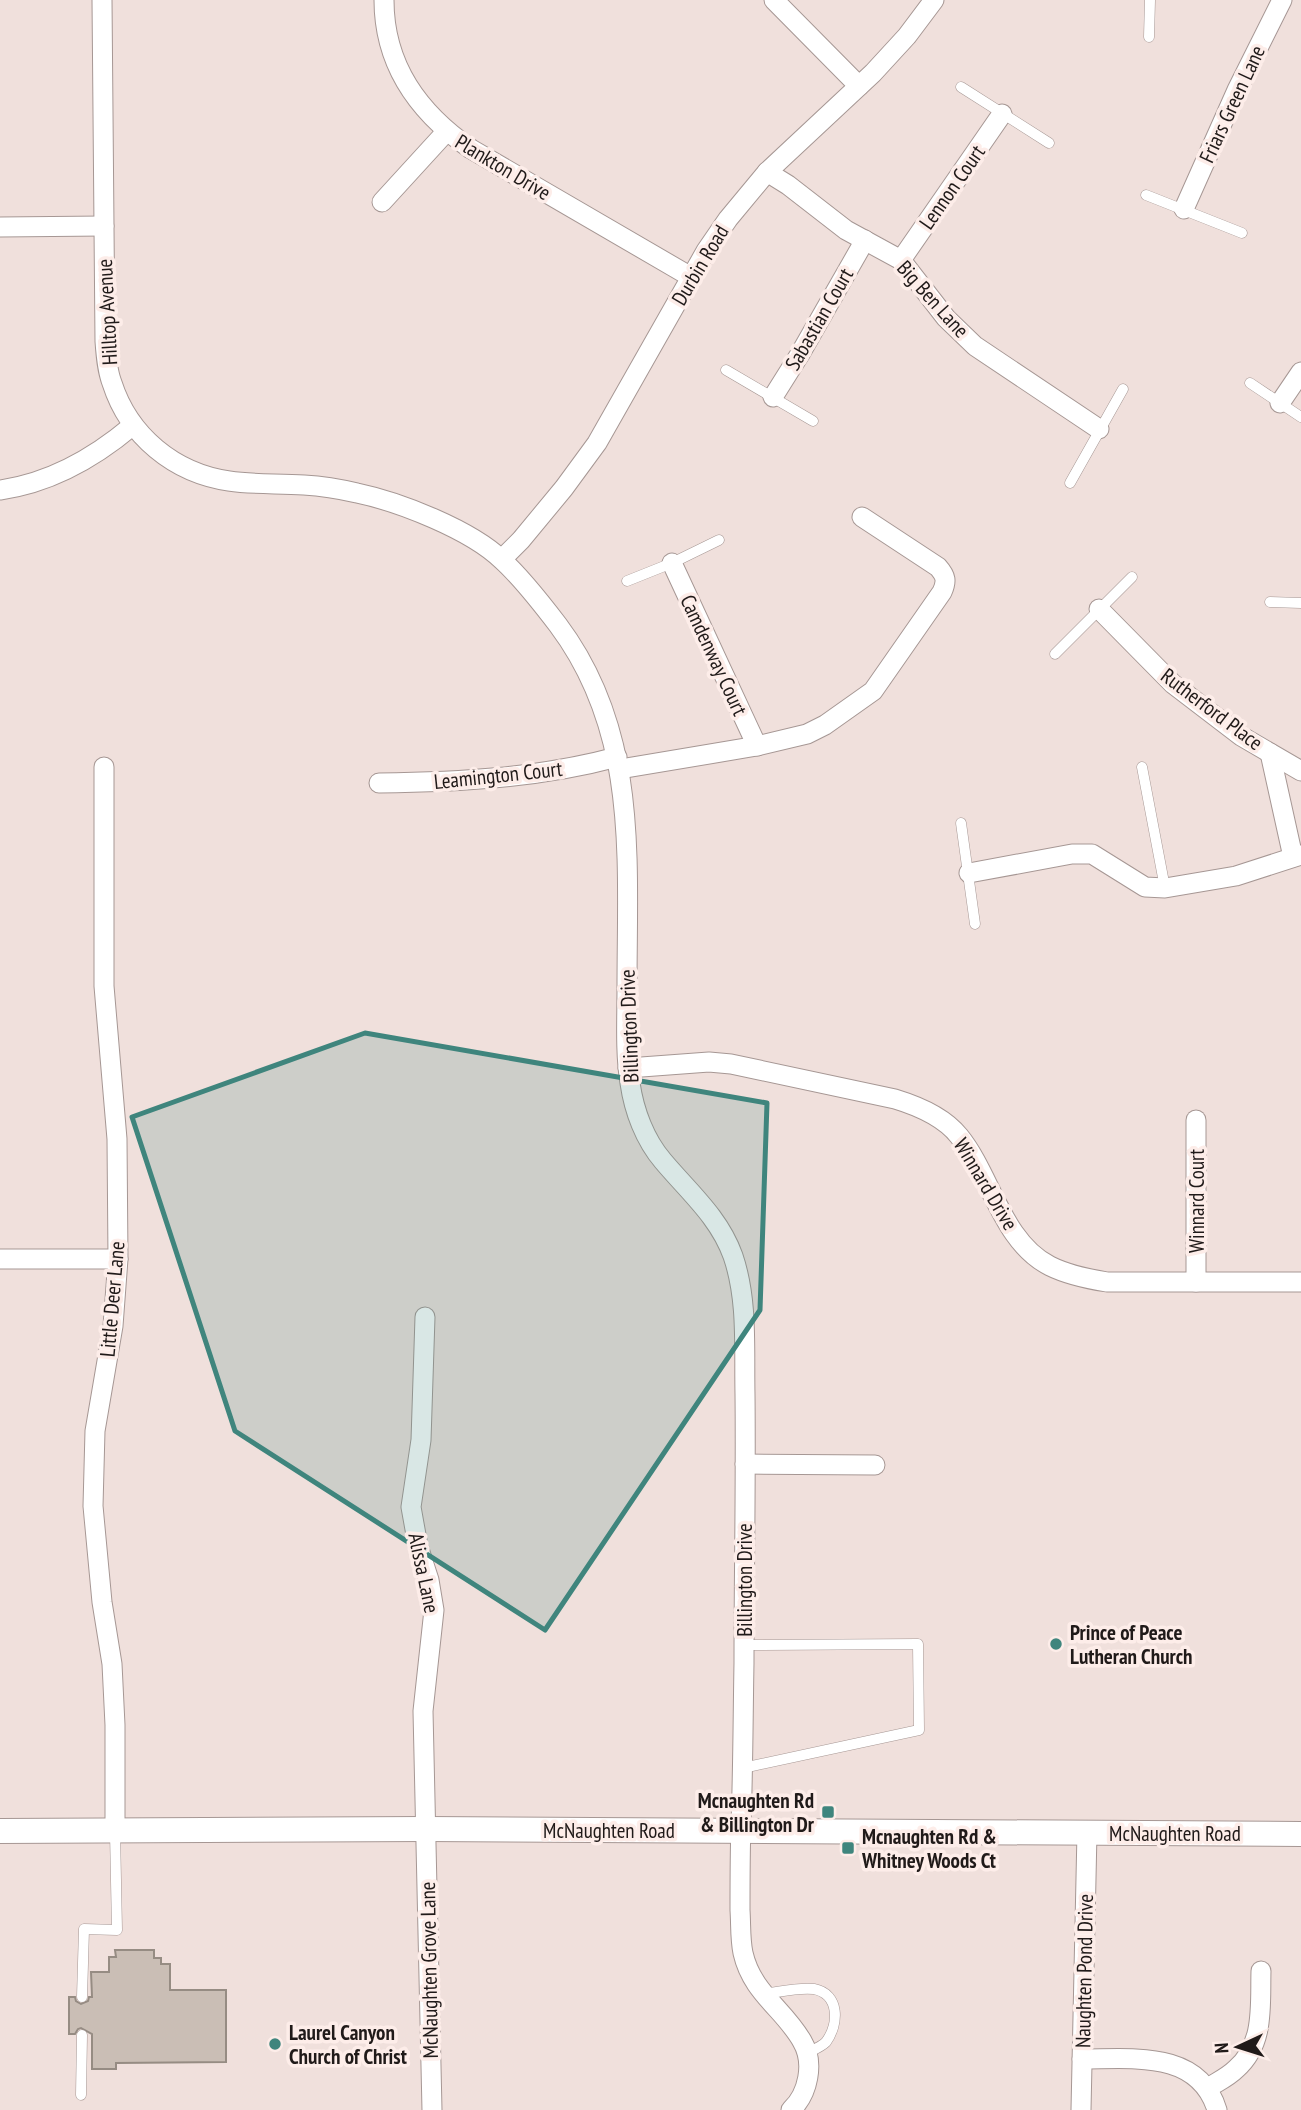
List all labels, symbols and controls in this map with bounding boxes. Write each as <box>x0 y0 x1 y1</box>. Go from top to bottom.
street label: Friars Green Lane <box>1193 41 1271 167</box>
street label: Plankton Drive <box>450 128 556 206</box>
street label: Lennon Court <box>913 139 991 234</box>
street label: Durbin Road <box>665 220 735 310</box>
street label: Big Ben Lane <box>891 255 975 343</box>
street label: Hilltop Avenue <box>91 258 123 366</box>
street label: Sabastian Court <box>779 263 859 375</box>
street label: Camdenway Court <box>674 590 754 720</box>
street label: Rutherford Place <box>1156 662 1268 756</box>
street label: Leamington Court <box>432 755 564 795</box>
street label: Billington Drive <box>614 969 644 1083</box>
street label: Winnard Drive <box>948 1133 1024 1235</box>
street label: Winnard Court <box>1183 1149 1210 1253</box>
street label: Little Deer Lane <box>93 1240 131 1358</box>
street label: Billington Drive <box>731 1523 758 1637</box>
street label: Alissa Lane <box>402 1531 446 1615</box>
place label: Prince of Peace Lutheran Church <box>1070 1619 1192 1670</box>
marker: Prince of Peace Lutheran Church <box>1048 1636 1064 1652</box>
place label: Mcnaughten Rd & Billington Dr <box>698 1787 815 1838</box>
marker: Mcnaughten Rd & Billington Dr <box>820 1804 836 1820</box>
street label: McNaughten Road <box>543 1817 675 1844</box>
street label: McNaughten Road <box>1109 1820 1241 1847</box>
place label: Mcnaughten Rd & Whitney Woods Ct <box>861 1823 997 1874</box>
marker: Mcnaughten Rd & Whitney Woods Ct <box>840 1840 856 1856</box>
street label: McNaughten Grove Lane <box>414 1881 444 2059</box>
street label: Naughten Pond Drive <box>1069 1894 1099 2048</box>
north arrow <box>1203 2012 1273 2082</box>
place label: Laurel Canyon Church of Christ <box>289 2019 407 2070</box>
marker: Laurel Canyon Church of Christ <box>267 2036 283 2052</box>
text: N <box>1209 2042 1233 2054</box>

